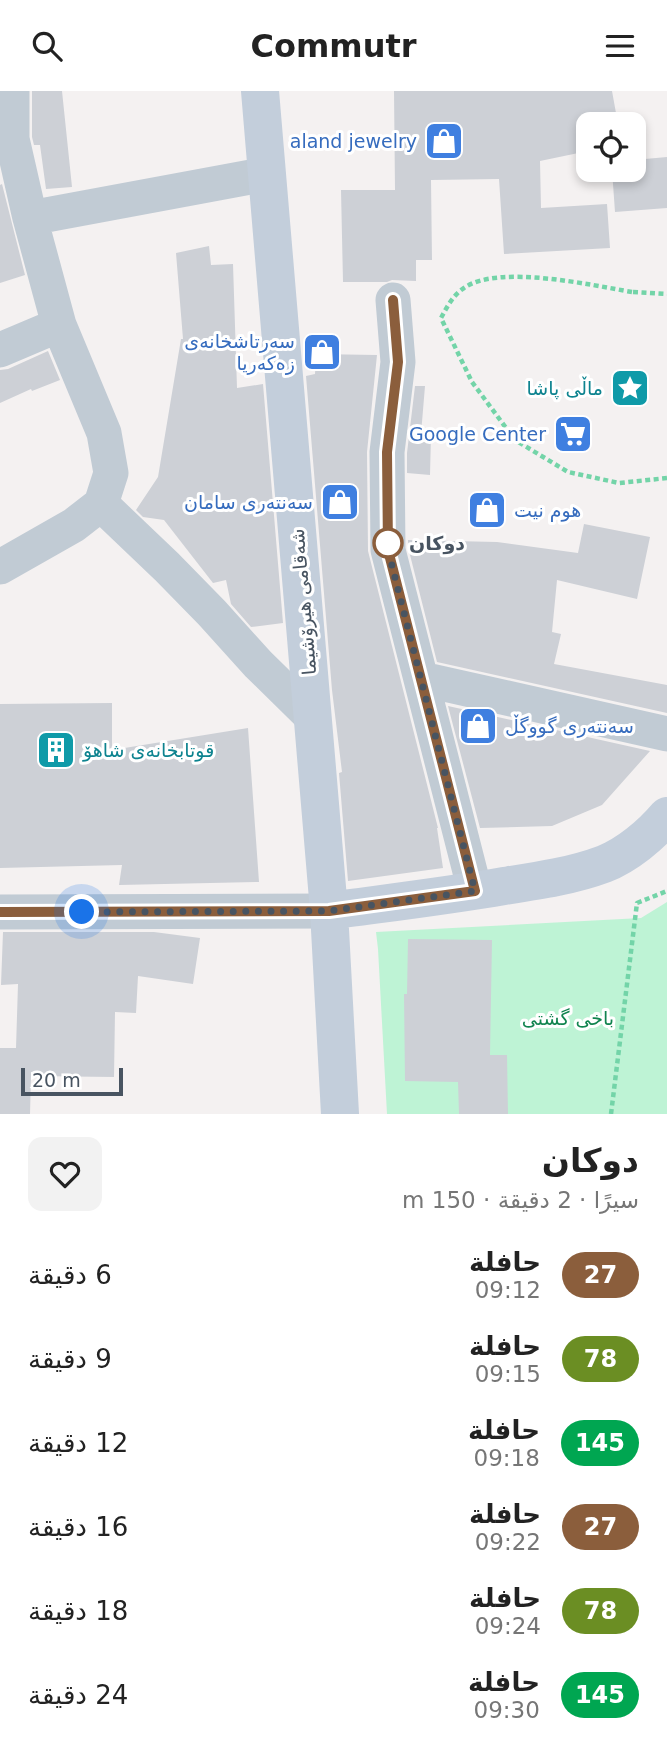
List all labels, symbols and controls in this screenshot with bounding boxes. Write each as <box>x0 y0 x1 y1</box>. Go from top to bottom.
icon: search <box>28 27 66 65</box>
text: Commutr <box>251 27 417 65</box>
icon: menu <box>601 27 639 65</box>
map controls <box>576 112 646 182</box>
button: locate <box>576 112 646 182</box>
shop icon: aland jewelry <box>423 120 465 162</box>
place label: aland jewelry <box>290 130 417 152</box>
place label: سەرتاشخانەی زەكەریا <box>184 330 295 375</box>
shop icon: سەرتاشخانەی زەكەریا <box>301 331 343 373</box>
place icon: ماڵی پاشا <box>609 367 651 409</box>
place label: ماڵی پاشا <box>527 376 603 400</box>
supermarket icon: Google Center <box>552 413 594 455</box>
place label: Google Center <box>409 423 546 445</box>
shop icon: سەنتەری سامان <box>319 481 361 523</box>
shop icon: هوم نيت <box>466 489 508 531</box>
place label: سەنتەری سامان <box>184 491 313 514</box>
place label: هوم نيت <box>514 499 581 522</box>
street label: شەقامی هیرۆشیما <box>286 528 321 676</box>
marker: دوكان <box>373 528 403 558</box>
place label: دوكان <box>409 532 465 555</box>
shop icon: سەنتەری گووگڵ <box>457 705 499 747</box>
place label: سەنتەری گووگڵ <box>505 714 634 738</box>
building icon: قوتابخانەی شاهۆ <box>35 729 77 771</box>
place label: قوتابخانەی شاهۆ <box>82 739 214 762</box>
your location <box>64 894 99 929</box>
park label: باخی گشتی <box>522 1007 614 1029</box>
scale bar <box>21 1065 122 1097</box>
text: 20 m <box>32 1069 81 1091</box>
button: heart <box>28 1137 102 1211</box>
text: دوكان <box>542 1141 639 1180</box>
text: سيرًا · 2 دقيقة · 150 m <box>402 1187 639 1213</box>
text: حافلة <box>469 1247 541 1277</box>
text: 6 دقيقة <box>28 1260 112 1290</box>
text: 27 <box>584 1261 617 1289</box>
text: 09:12 <box>475 1277 541 1303</box>
text: حافلة <box>469 1331 541 1361</box>
text: 9 دقيقة <box>28 1344 112 1374</box>
text: 78 <box>584 1345 617 1373</box>
text: 09:15 <box>475 1361 541 1387</box>
text: حافلة <box>468 1415 540 1445</box>
text: 12 دقيقة <box>28 1428 128 1458</box>
text: 145 <box>575 1429 625 1457</box>
text: 09:18 <box>474 1445 540 1471</box>
text: حافلة <box>469 1499 541 1529</box>
text: 16 دقيقة <box>28 1512 128 1542</box>
text: 27 <box>584 1513 617 1541</box>
text: 09:22 <box>475 1529 541 1555</box>
text: حافلة <box>469 1583 541 1613</box>
text: 18 دقيقة <box>28 1596 128 1626</box>
text: 78 <box>584 1597 617 1625</box>
text: 09:24 <box>475 1613 541 1639</box>
text: حافلة <box>468 1667 540 1697</box>
text: 24 دقيقة <box>28 1680 128 1710</box>
text: 145 <box>575 1681 625 1709</box>
text: 09:30 <box>474 1697 540 1723</box>

